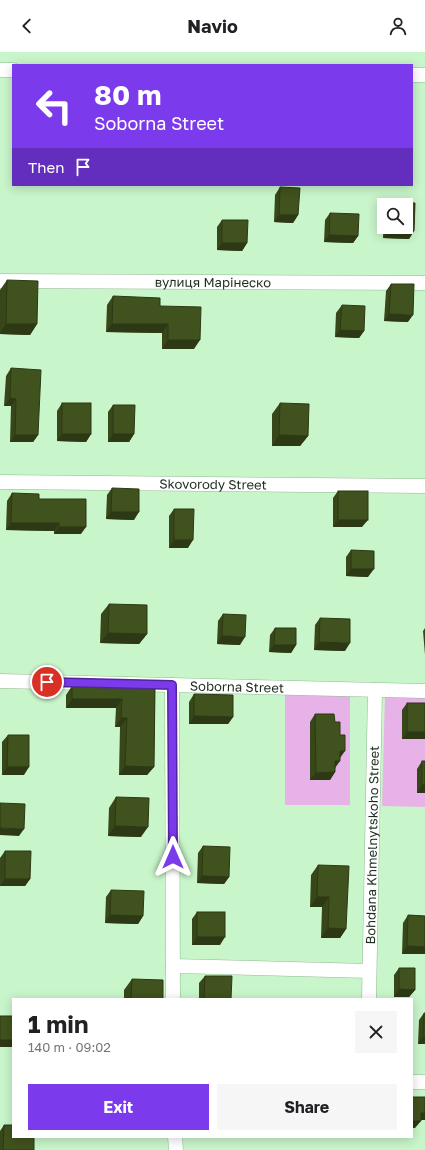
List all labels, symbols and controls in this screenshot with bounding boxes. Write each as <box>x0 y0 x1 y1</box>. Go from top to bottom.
icon: back <box>16 15 38 37</box>
text: Navio <box>187 15 238 37</box>
icon: person <box>387 15 409 37</box>
text: 80 m <box>94 78 162 111</box>
icon: left <box>28 80 80 132</box>
text: Soborna Street <box>94 112 224 134</box>
icon: arrive <box>72 156 94 178</box>
text: Then <box>28 158 64 176</box>
map controls <box>377 198 413 234</box>
button: search <box>377 198 413 234</box>
street label: вулиця Марінеско <box>155 274 271 290</box>
street label: Skovorody Street <box>159 475 267 493</box>
pin <box>30 665 64 699</box>
icon: arrive <box>36 671 58 693</box>
street label: Soborna Street <box>190 677 284 696</box>
street label: Bohdana Khmelnytskoho Street <box>362 746 382 945</box>
position arrow <box>152 836 194 878</box>
text: 1 min <box>28 1009 88 1038</box>
button: close <box>355 1011 397 1053</box>
text: 140 m · 09:02 <box>28 1039 111 1055</box>
button: Exit <box>28 1084 209 1130</box>
button: Share <box>217 1084 397 1130</box>

